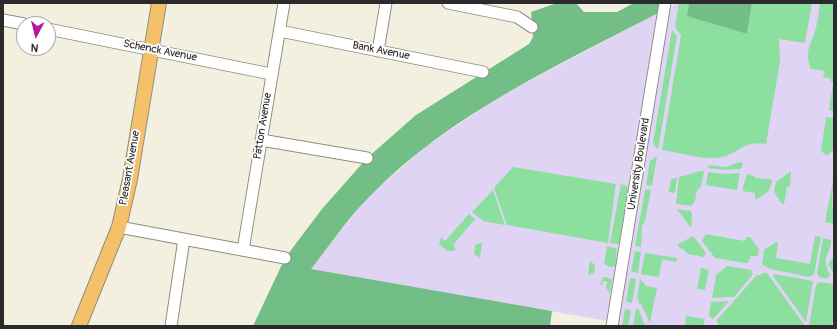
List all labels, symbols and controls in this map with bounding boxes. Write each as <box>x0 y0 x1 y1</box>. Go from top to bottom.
north arrow <box>16 16 56 56</box>
street label: Schenck Avenue <box>122 37 198 65</box>
street label: Bank Avenue <box>351 39 411 63</box>
text: N <box>30 41 39 54</box>
street label: Patton Avenue <box>251 92 275 160</box>
street label: University Boulevard <box>625 117 653 211</box>
street label: Pleasant Avenue <box>117 130 143 206</box>

